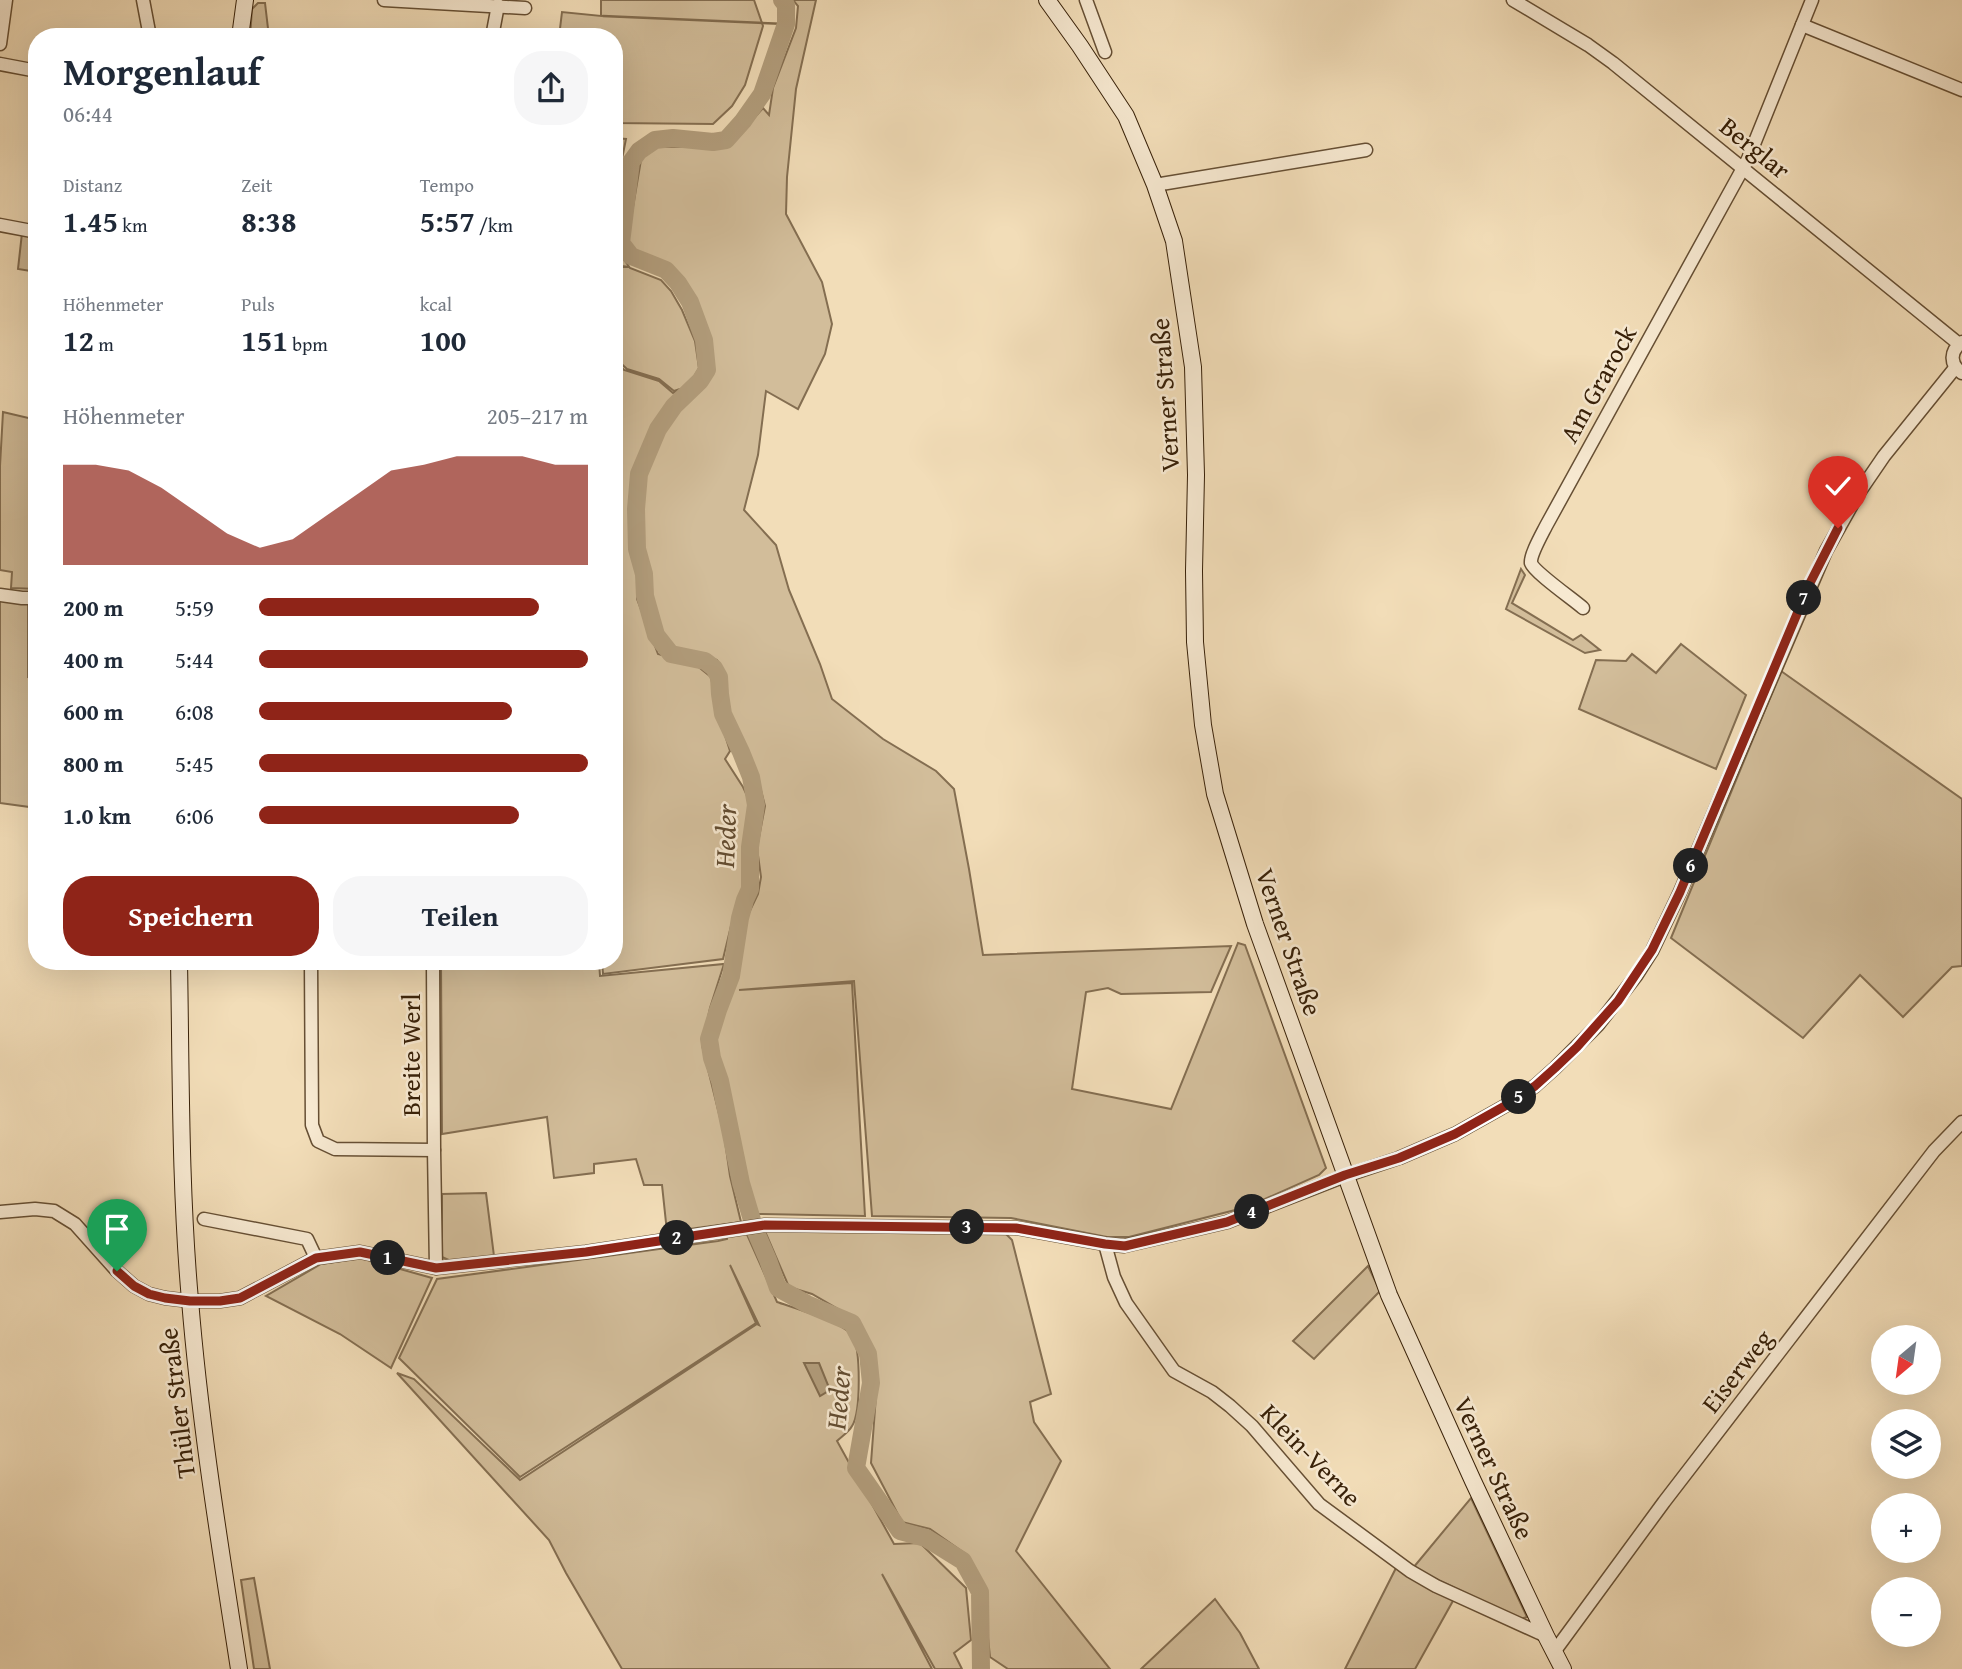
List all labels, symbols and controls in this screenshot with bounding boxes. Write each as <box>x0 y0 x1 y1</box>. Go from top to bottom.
text: Morgenlauf <box>63 43 261 99</box>
button: share <box>514 51 588 125</box>
text: 06:44 <box>63 97 113 130</box>
street label: Berglar <box>1712 107 1799 188</box>
text: Distanz <box>63 171 122 199</box>
text: Zeit <box>241 171 272 199</box>
text: Tempo <box>420 171 474 199</box>
text: 1.45 <box>63 199 118 243</box>
text: 8:38 <box>241 199 296 243</box>
text: 5:57 <box>420 199 475 243</box>
text: km <box>118 211 147 239</box>
text: /km <box>475 211 513 239</box>
text: Höhenmeter <box>63 290 163 318</box>
text: Puls <box>241 290 275 318</box>
text: kcal <box>420 290 452 318</box>
street label: Verner Straße <box>1140 317 1189 473</box>
street label: Am Grarock <box>1549 317 1646 450</box>
text: 12 <box>63 318 94 362</box>
text: 151 <box>241 318 288 362</box>
text: 100 <box>420 318 466 362</box>
text: m <box>94 330 114 358</box>
text: bpm <box>288 330 328 358</box>
text: Höhenmeter <box>63 399 185 432</box>
text: 205–217 m <box>487 399 588 432</box>
pin <box>1808 456 1868 528</box>
icon: check <box>1819 467 1857 505</box>
pin: 7 <box>1786 580 1822 616</box>
text: 7 <box>1799 583 1808 611</box>
text: 200 m <box>63 591 124 624</box>
text: 5:59 <box>175 591 214 624</box>
text: 400 m <box>63 643 124 676</box>
text: 5:44 <box>175 643 214 676</box>
text: 600 m <box>63 695 124 728</box>
text: 6:08 <box>175 695 214 728</box>
text: 800 m <box>63 747 124 780</box>
text: 5:45 <box>175 747 214 780</box>
text: 1.0 km <box>63 799 131 832</box>
text: 6:06 <box>175 799 214 832</box>
water label: Heder <box>703 802 746 870</box>
pin: 6 <box>1674 848 1708 884</box>
text: 6 <box>1686 851 1695 879</box>
street label: Verner Straße <box>1246 863 1333 1021</box>
button: Speichern <box>63 876 319 956</box>
button: Teilen <box>333 876 588 956</box>
street label: Breite Werl <box>391 994 430 1116</box>
pin: 5 <box>1502 1080 1536 1114</box>
text: 5 <box>1514 1082 1523 1110</box>
pin: 4 <box>1234 1194 1270 1230</box>
text: 4 <box>1247 1197 1256 1225</box>
pin <box>87 1199 147 1271</box>
icon: arrive <box>98 1210 136 1248</box>
pin: 3 <box>950 1210 984 1244</box>
text: 3 <box>962 1212 971 1240</box>
pin: 2 <box>660 1220 694 1256</box>
text: 2 <box>672 1223 681 1251</box>
pin: 1 <box>370 1240 406 1276</box>
text: 1 <box>383 1243 392 1271</box>
street label: Eiserweg <box>1691 1321 1782 1421</box>
north arrow <box>1871 1325 1941 1395</box>
map controls <box>1871 1325 1941 1647</box>
street label: Thüler Straße <box>148 1326 205 1481</box>
water label: Heder <box>814 1363 861 1432</box>
street label: Verner Straße <box>1444 1390 1545 1546</box>
street label: Klein-Verne <box>1252 1394 1371 1515</box>
button: layers <box>1871 1409 1941 1479</box>
button: + <box>1871 1493 1941 1563</box>
button: − <box>1871 1577 1941 1647</box>

